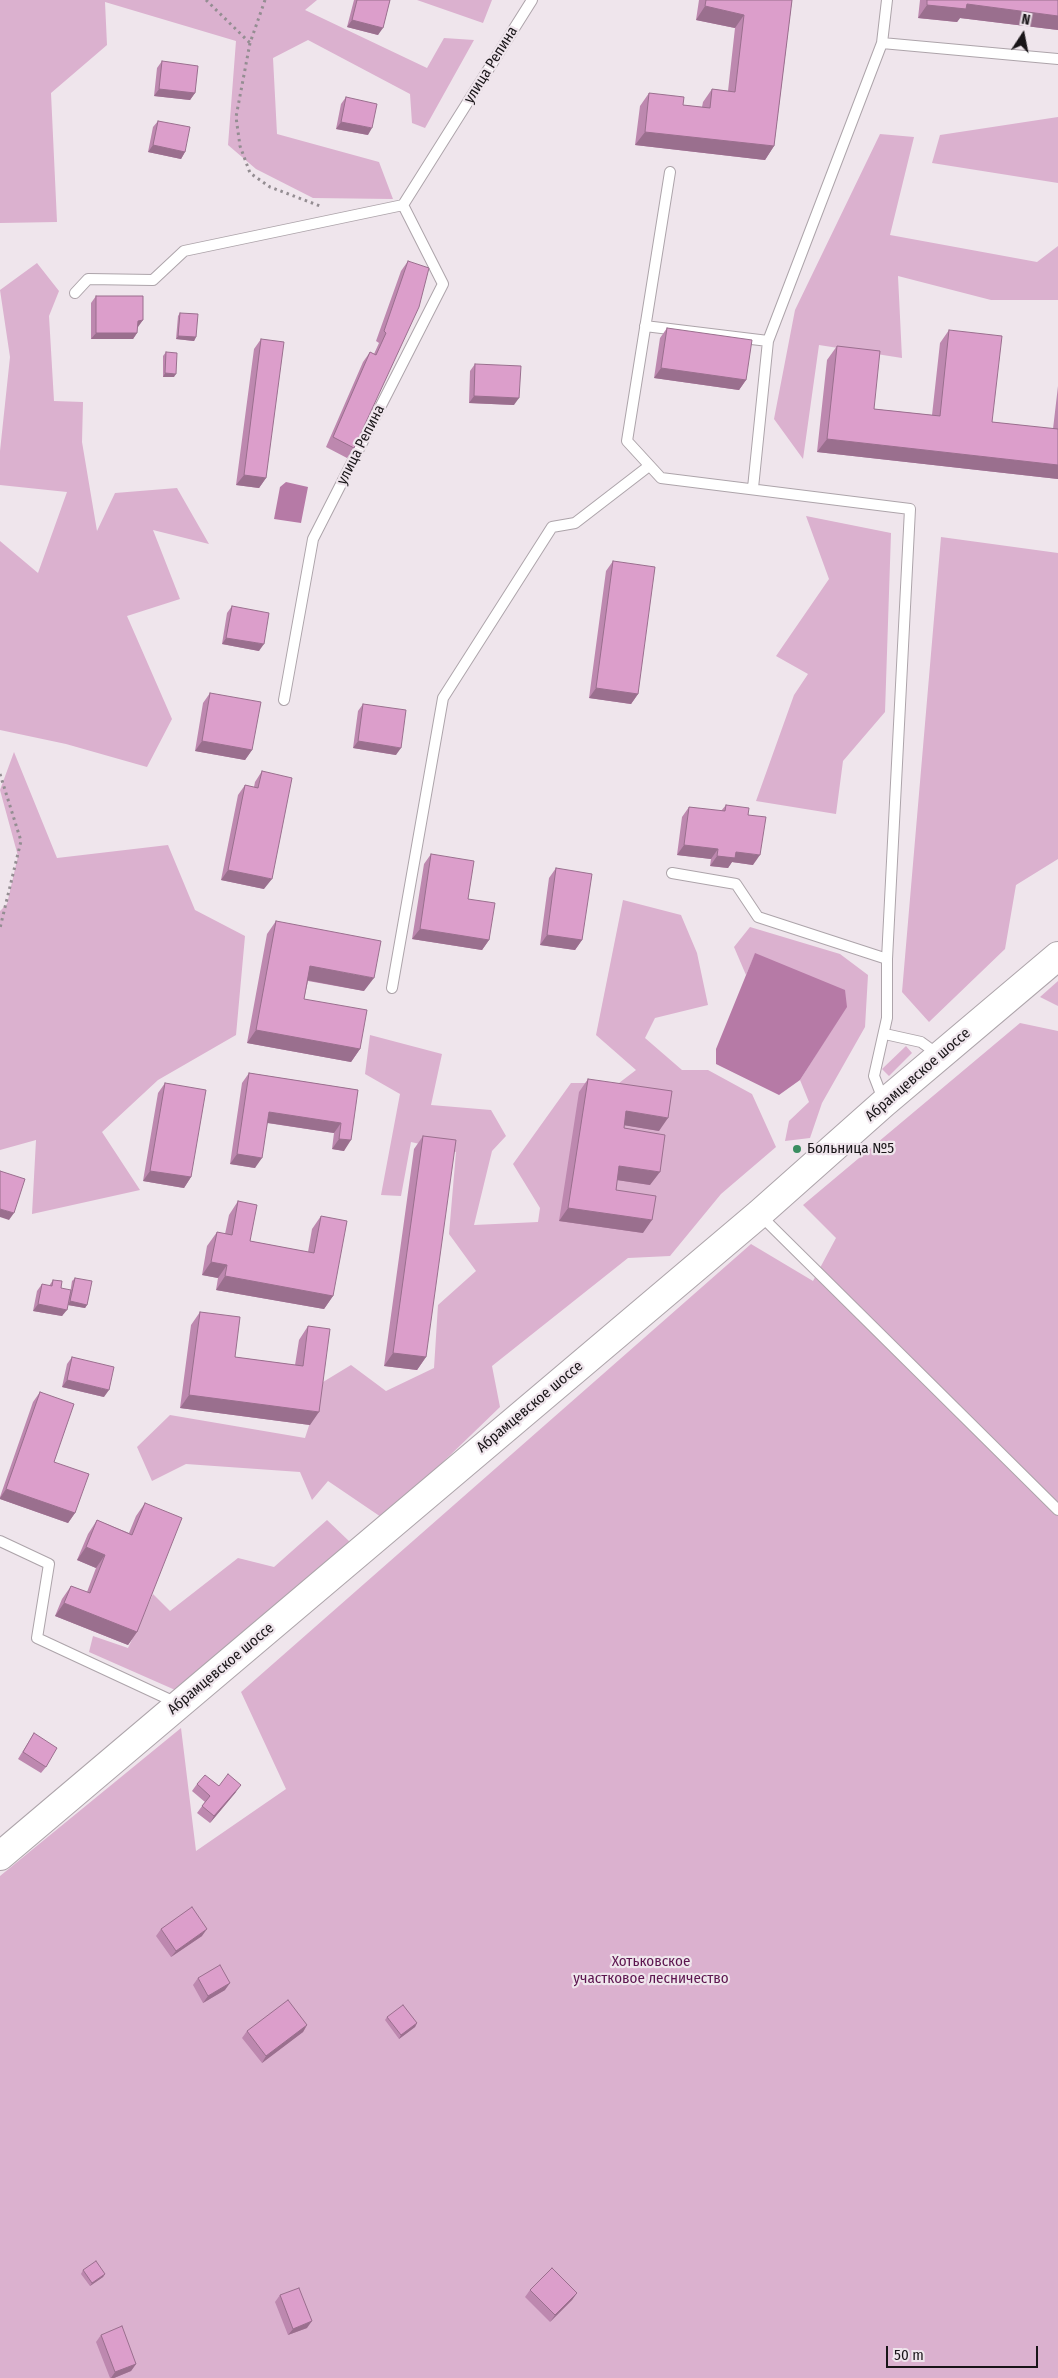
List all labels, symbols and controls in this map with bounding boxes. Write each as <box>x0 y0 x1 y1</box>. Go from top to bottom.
north arrow <box>998 10 1048 60</box>
text: N <box>1020 11 1032 29</box>
street label: улица Репина <box>460 23 522 107</box>
street label: улица Репина <box>333 402 389 488</box>
street label: Абрамцевское шоссе <box>862 1025 974 1125</box>
place label: Больница №5 <box>807 1140 894 1158</box>
marker: Больница №5 <box>791 1143 803 1155</box>
street label: Абрамцевское шоссе <box>473 1357 587 1457</box>
street label: Абрамцевское шоссе <box>164 1619 278 1719</box>
park label: Хотьковское участковое лесничество <box>573 1953 729 1988</box>
scale bar <box>888 2336 1040 2368</box>
text: 50 m <box>894 2346 924 2364</box>

